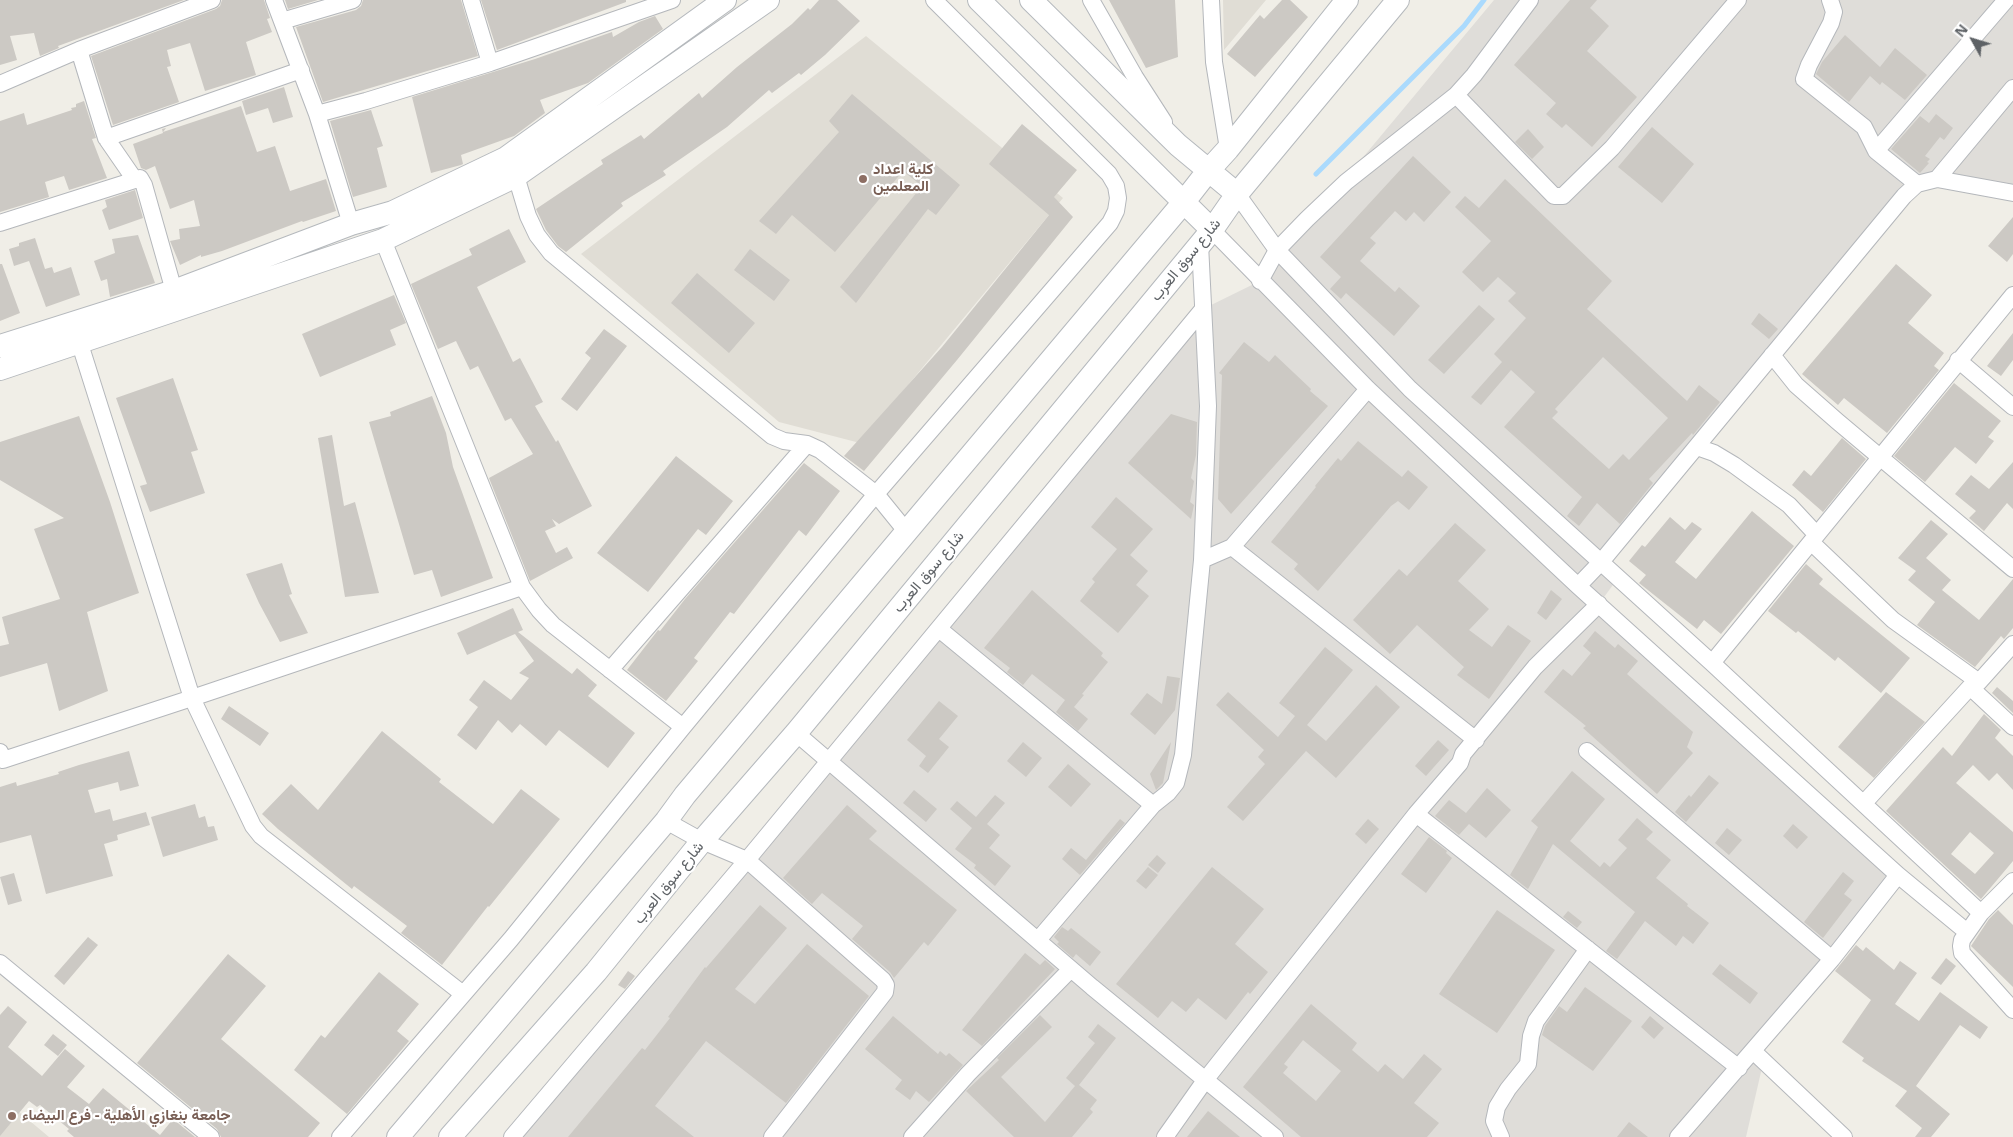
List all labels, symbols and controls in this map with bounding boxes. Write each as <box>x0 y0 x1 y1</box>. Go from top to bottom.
north arrow <box>1948 15 1998 65</box>
text: N <box>1950 20 1972 41</box>
place label: كلية اعداد المعلمين <box>873 161 933 196</box>
marker: كلية اعداد المعلمين <box>857 173 869 185</box>
street label: شارع سوق العرب <box>1147 215 1225 305</box>
street label: شارع سوق العرب <box>890 528 968 616</box>
street label: شارع سوق العرب <box>630 838 708 928</box>
place label: جامعة بنغازي الأهلية - فرع البيضاء <box>22 1107 231 1125</box>
marker: جامعة بنغازي الأهلية - فرع البيضاء <box>6 1110 18 1122</box>

